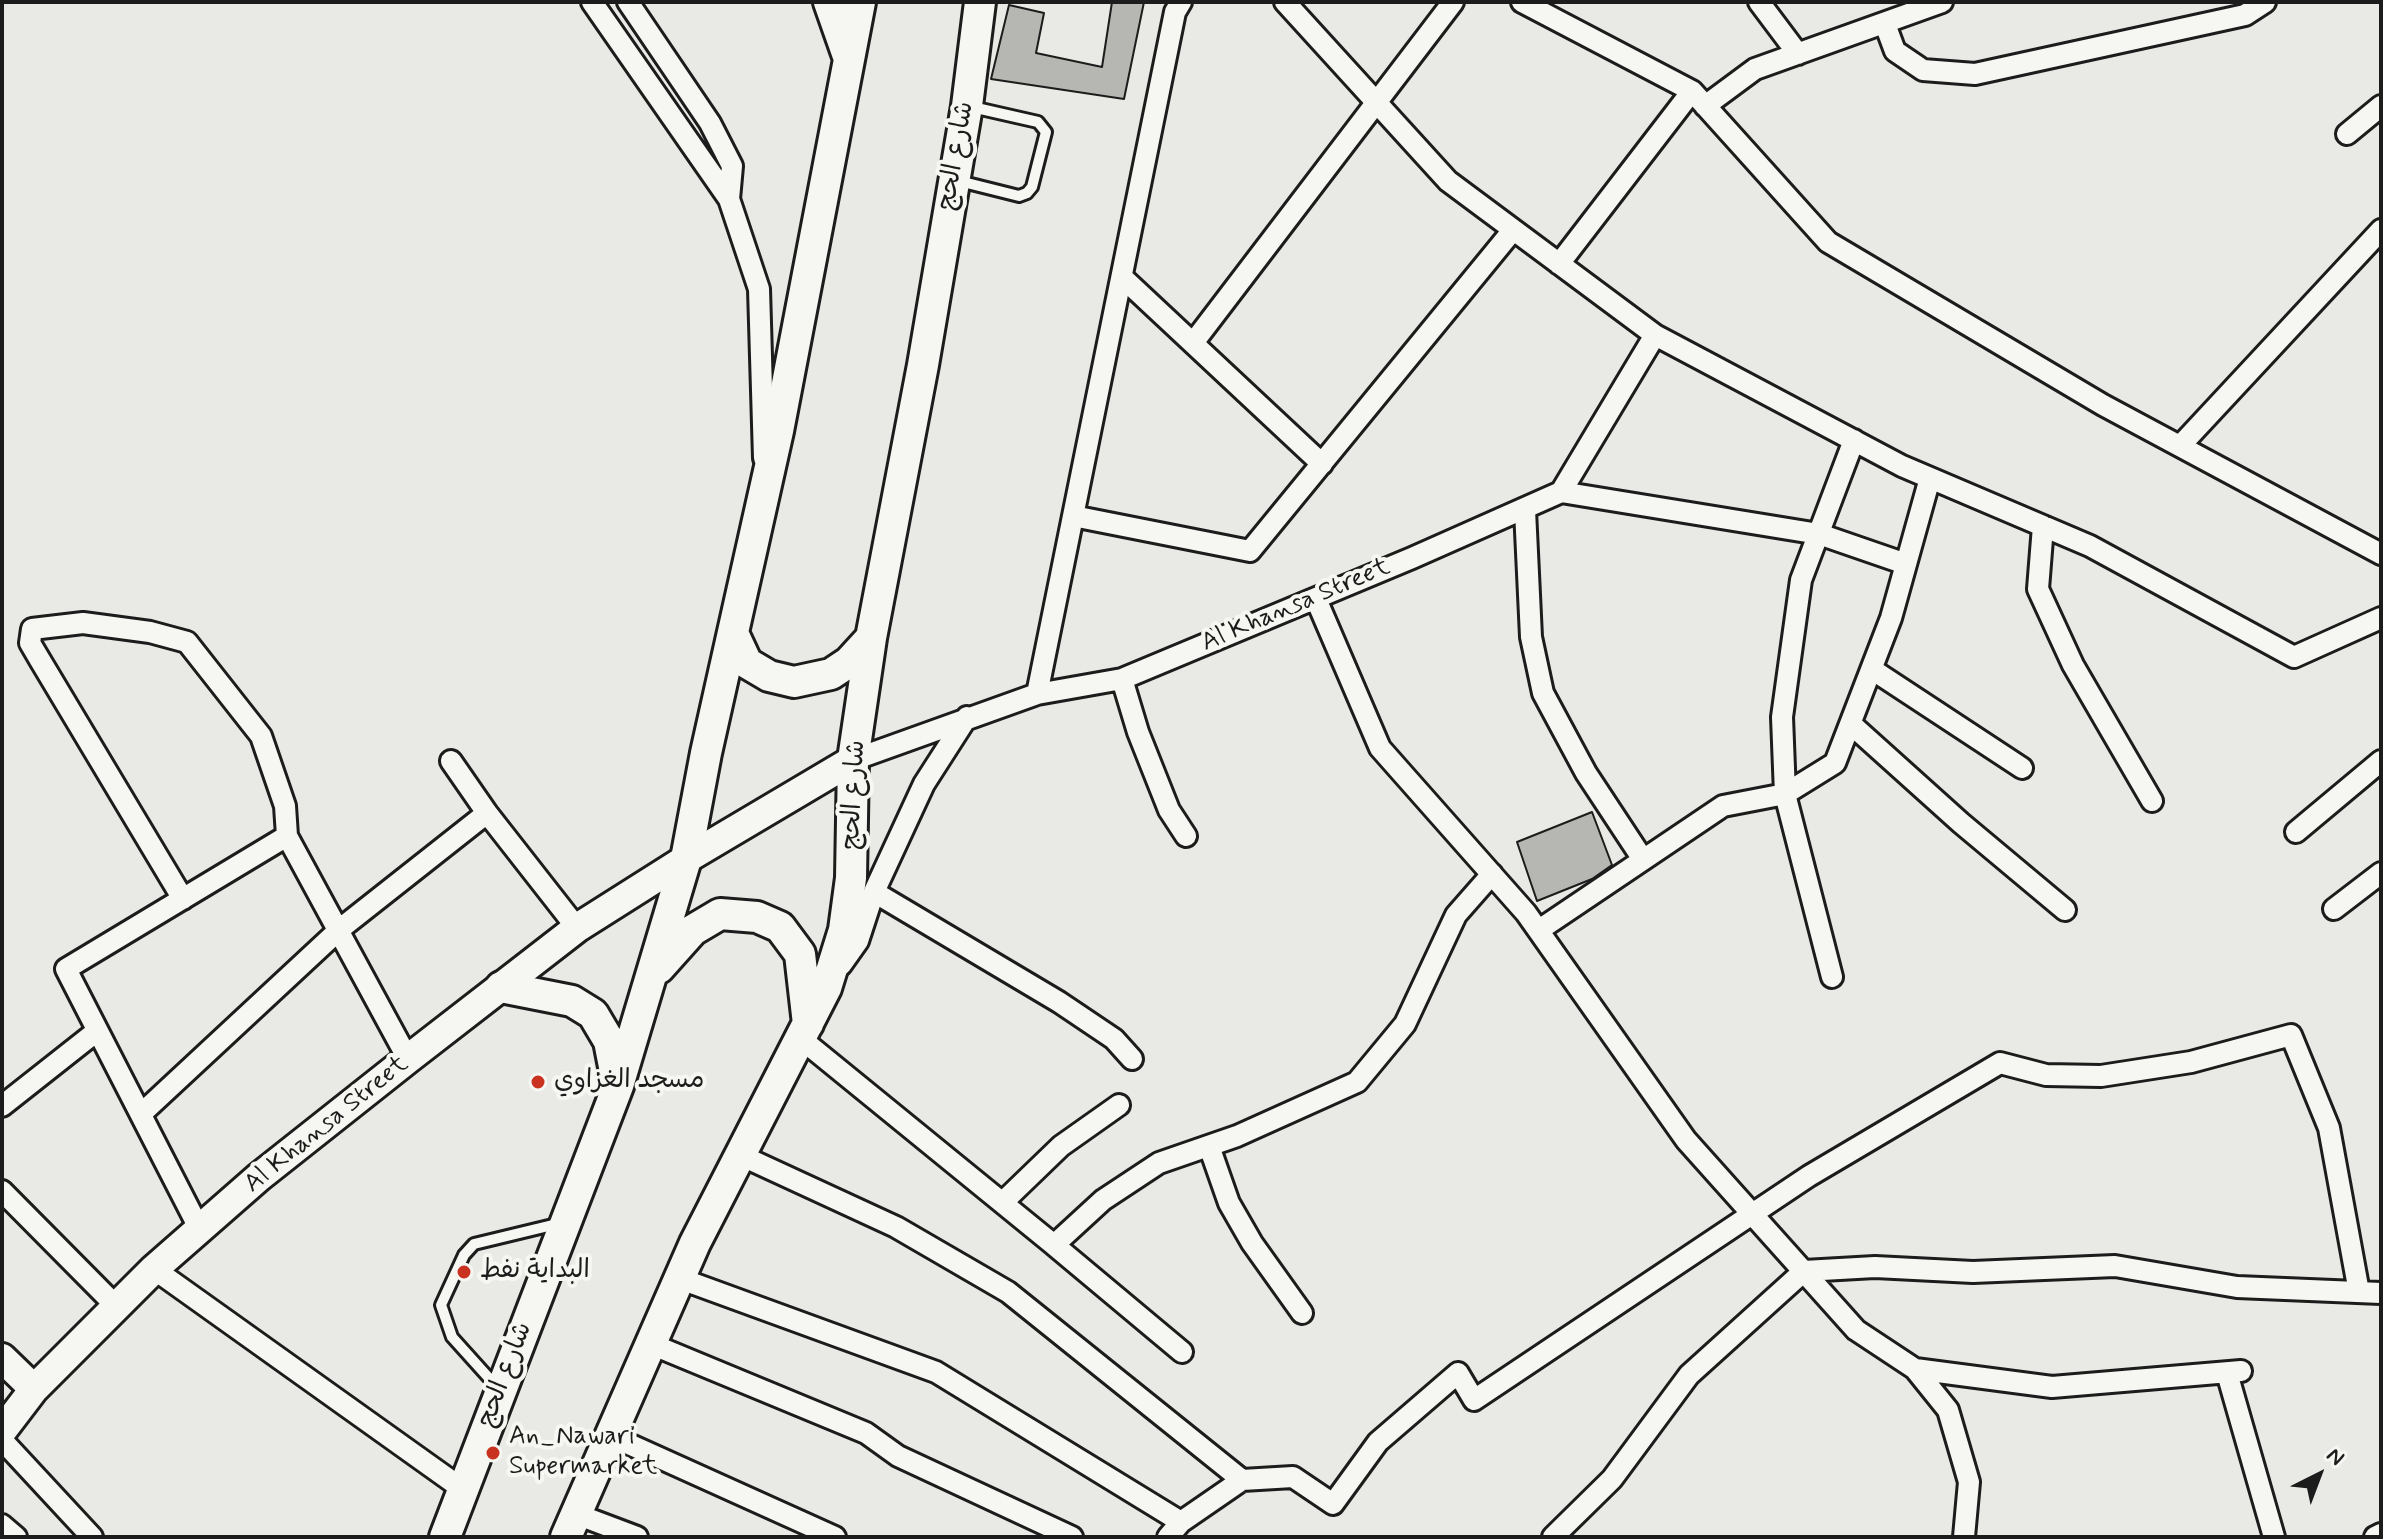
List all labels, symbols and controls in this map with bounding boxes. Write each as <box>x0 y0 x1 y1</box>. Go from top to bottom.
street label: شارع الحج <box>932 99 982 213</box>
street label: Al Khansa Street <box>1197 552 1395 660</box>
street label: شارع الحج <box>837 739 873 851</box>
street label: Al Khansa Street <box>239 1049 415 1201</box>
place label: مسجد الغزاوي <box>554 1066 704 1098</box>
marker: مسجد الغزاوي <box>529 1073 547 1091</box>
place label: البداية نفط <box>480 1256 590 1288</box>
marker: البداية نفط <box>455 1263 473 1281</box>
street label: شارع الحج <box>472 1318 540 1432</box>
place label: An_Nawari Supermarket <box>509 1422 657 1484</box>
north arrow <box>2279 1435 2359 1515</box>
text: N <box>2320 1442 2350 1472</box>
marker: An_Nawari Supermarket <box>484 1444 502 1462</box>

